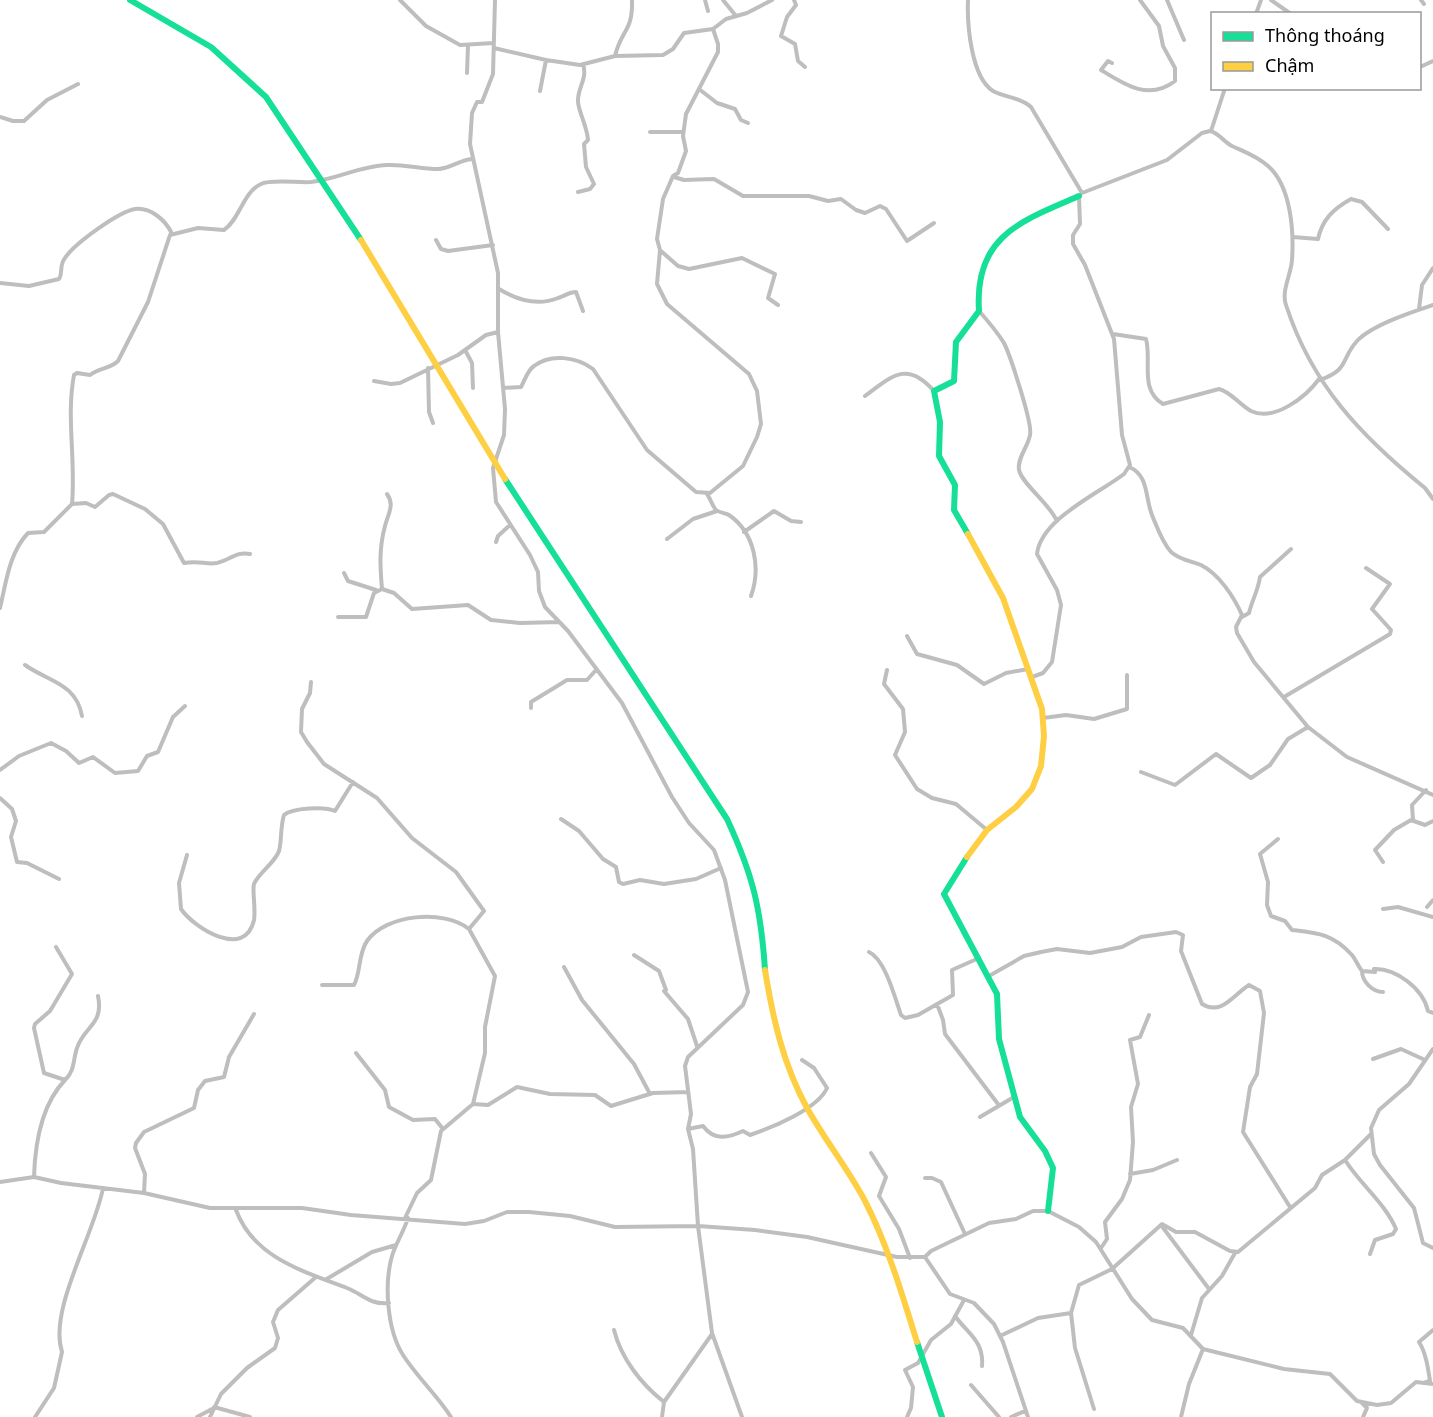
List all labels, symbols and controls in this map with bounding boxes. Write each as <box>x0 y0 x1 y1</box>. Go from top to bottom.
legend <box>1211 12 1421 90</box>
text: Thông thoáng <box>1265 23 1385 47</box>
text: Chậm <box>1265 53 1314 77</box>

